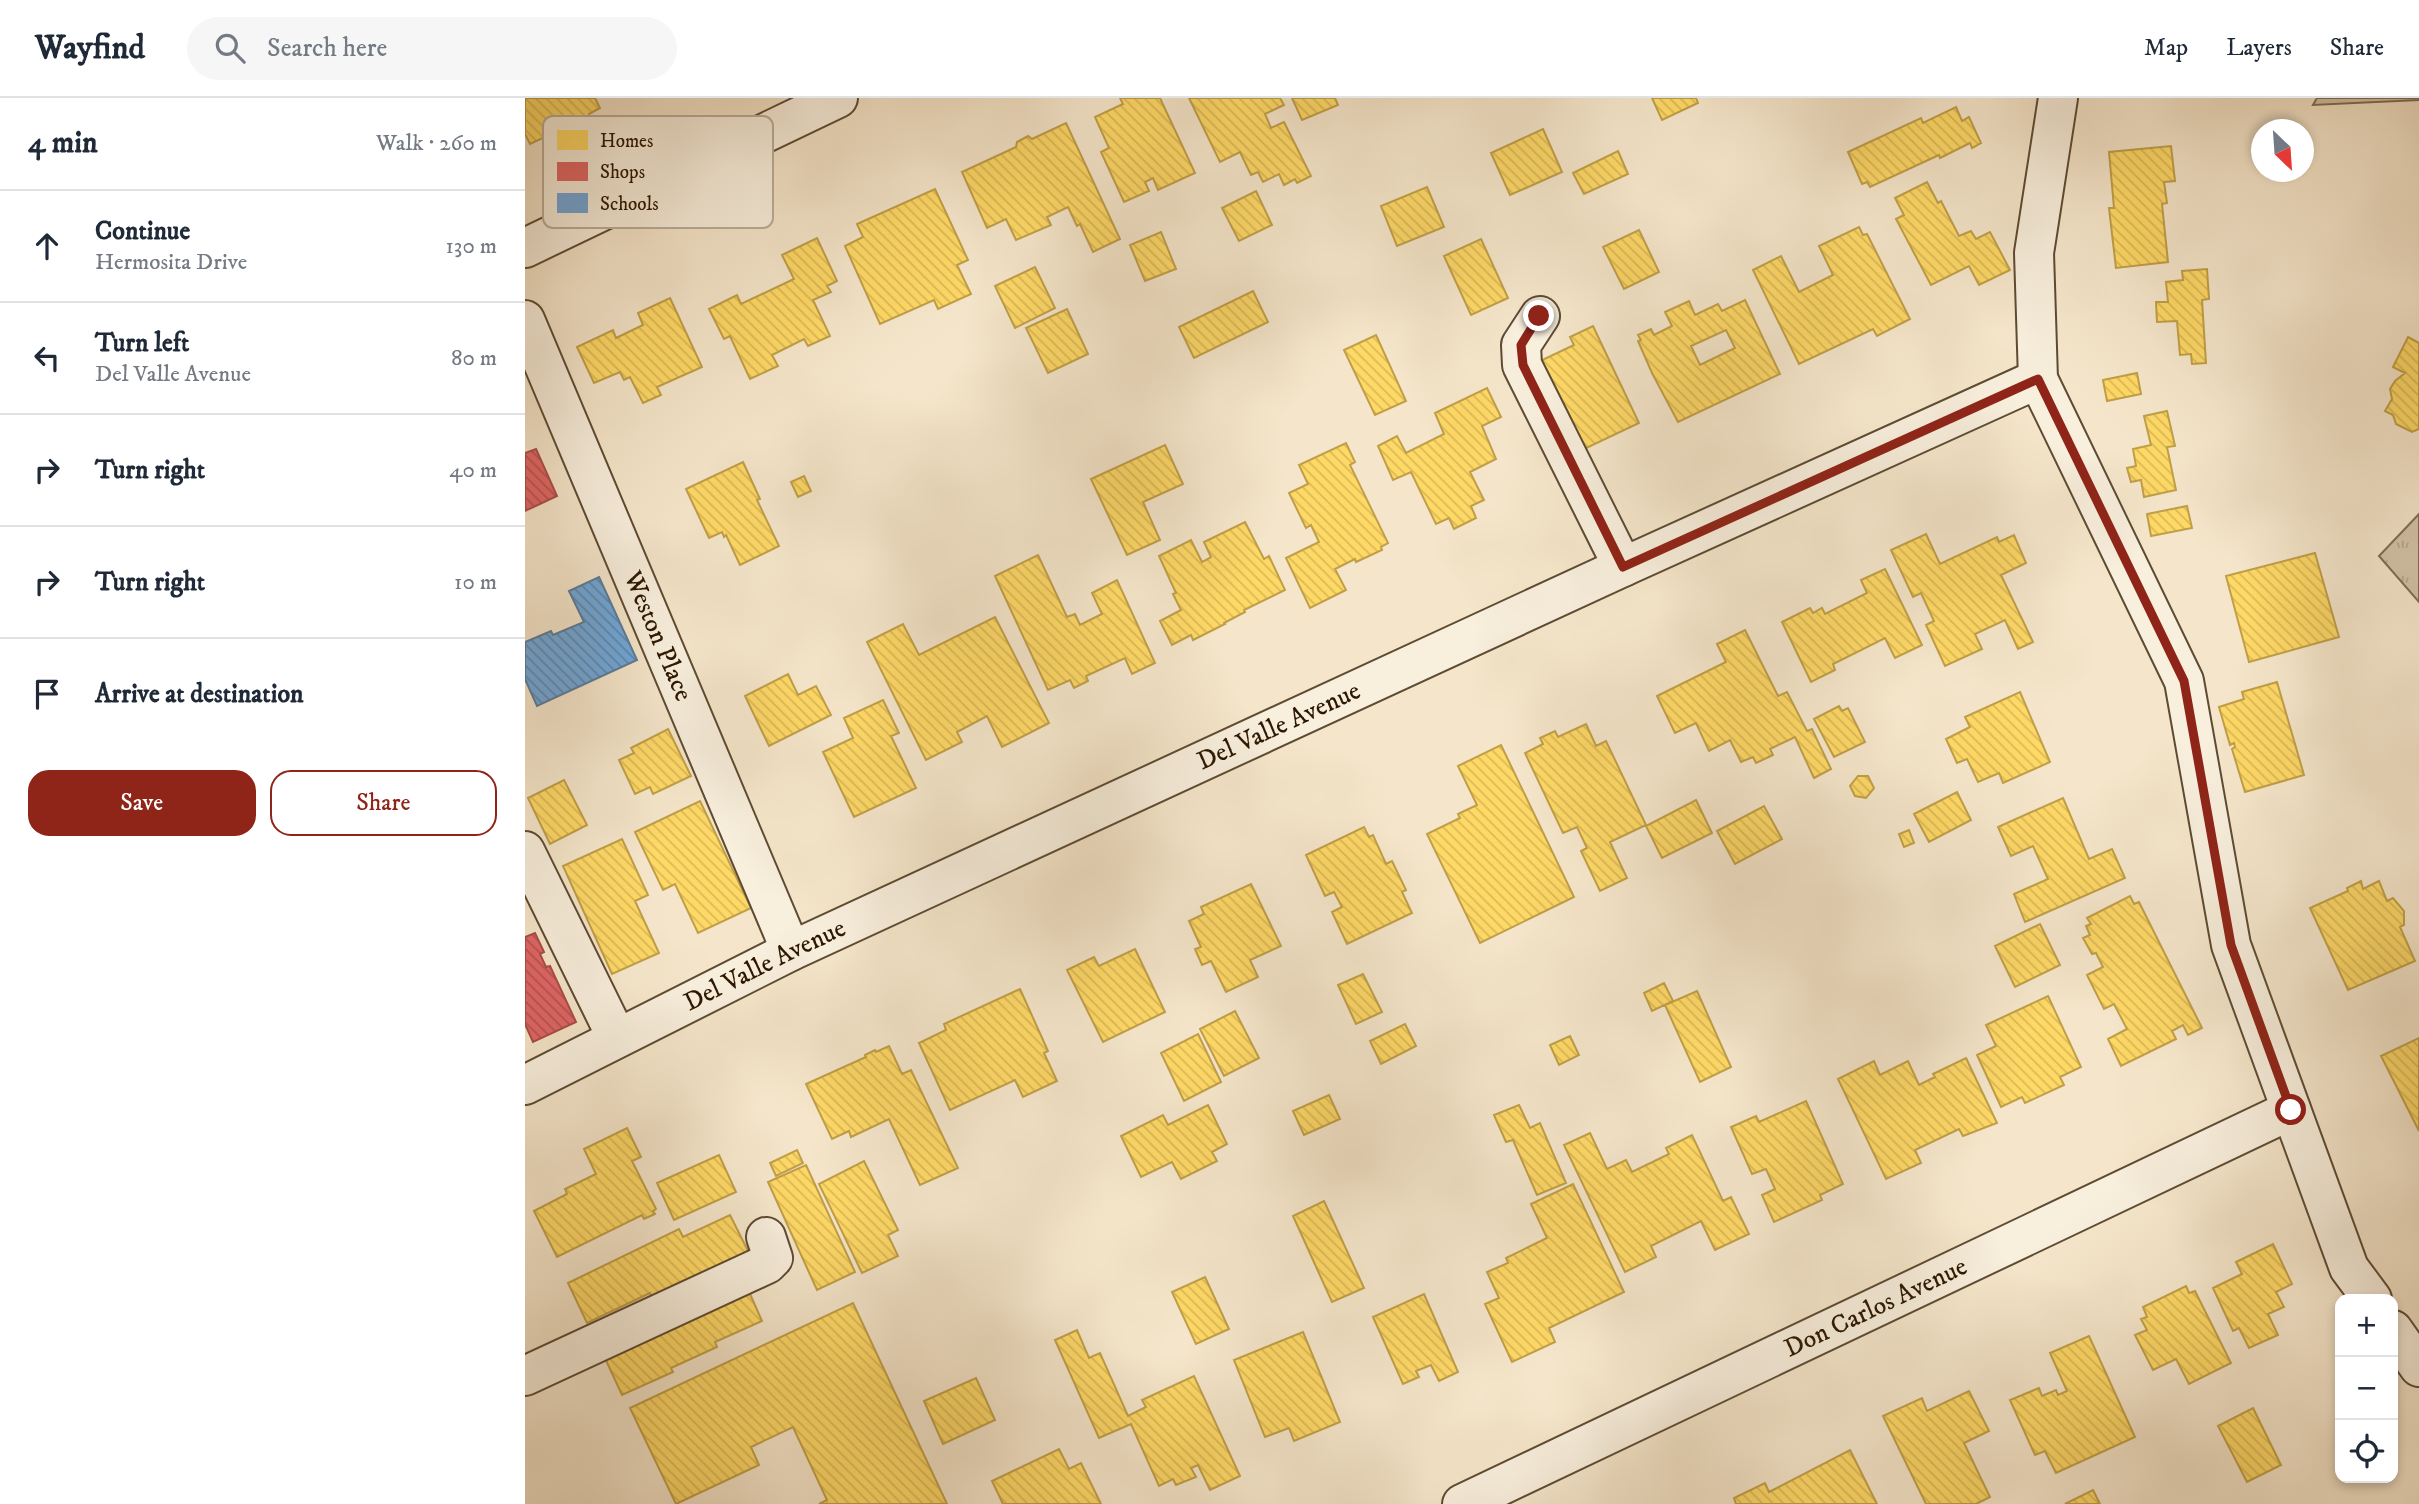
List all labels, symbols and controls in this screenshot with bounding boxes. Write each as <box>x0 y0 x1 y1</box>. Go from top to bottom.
search box <box>187 17 677 80</box>
text: Wayfind <box>35 28 145 69</box>
icon: search <box>211 29 249 67</box>
text: Search here <box>267 32 387 65</box>
text: Map <box>2144 33 2188 63</box>
text: Layers <box>2226 33 2292 63</box>
text: Share <box>2330 33 2384 63</box>
legend <box>543 116 773 228</box>
north arrow <box>2251 119 2314 182</box>
text: 4 min <box>28 125 98 162</box>
text: Walk · 260 m <box>376 129 497 158</box>
text: Homes <box>600 130 653 153</box>
text: Shops <box>600 161 645 184</box>
text: Schools <box>600 193 659 216</box>
text: Continue <box>95 215 190 248</box>
icon: ahead <box>28 227 66 265</box>
text: 130 m <box>445 232 497 261</box>
text: Hermosita Drive <box>95 248 247 277</box>
route end <box>1523 300 1554 331</box>
text: Turn left <box>95 327 189 360</box>
icon: left <box>28 339 66 377</box>
text: 80 m <box>451 344 497 373</box>
text: Del Valle Avenue <box>95 360 251 389</box>
icon: right <box>28 451 66 489</box>
text: Turn right <box>95 454 205 487</box>
text: 40 m <box>449 456 497 485</box>
icon: right <box>28 563 66 601</box>
street label: Weston Place <box>616 565 700 706</box>
text: Turn right <box>95 566 205 599</box>
text: 10 m <box>454 568 497 597</box>
street label: Del Valle Avenue <box>1192 674 1366 778</box>
icon: arrive <box>28 675 66 713</box>
text: Arrive at destination <box>95 678 304 711</box>
button: Save <box>28 770 256 836</box>
button: Share <box>270 770 497 836</box>
street label: Del Valle Avenue <box>678 912 851 1019</box>
route start <box>2275 1094 2306 1125</box>
street label: Don Carlos Avenue <box>1779 1250 1972 1365</box>
map controls <box>2335 1294 2398 1483</box>
button: + <box>2335 1294 2398 1357</box>
button: − <box>2335 1357 2398 1420</box>
button: locate <box>2335 1420 2398 1483</box>

